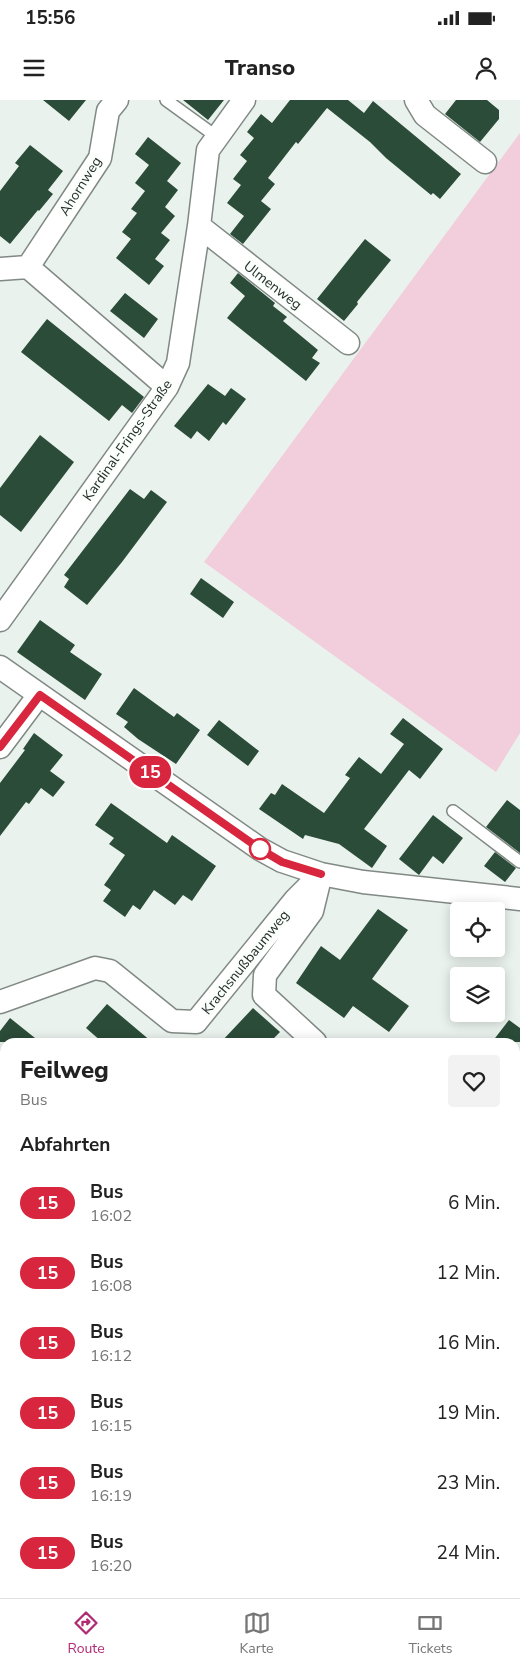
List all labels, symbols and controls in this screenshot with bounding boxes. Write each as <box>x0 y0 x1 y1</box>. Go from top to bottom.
text: 15:56 <box>25 5 75 31</box>
text: Transo <box>225 53 295 83</box>
icon: menu <box>20 54 48 82</box>
icon: person <box>472 54 500 82</box>
street label: Ahornweg <box>55 153 106 219</box>
street label: Ulmenweg <box>240 257 306 314</box>
street label: Kardinal-Frings-Straße <box>78 376 177 505</box>
line badge: 15 <box>128 756 172 788</box>
text: 15 <box>139 760 161 784</box>
unlabelled marker <box>249 838 271 860</box>
map controls <box>450 902 505 1022</box>
button: locate <box>450 902 505 957</box>
street label: Krachsnußbaumweg <box>197 906 293 1019</box>
button: layers <box>450 967 505 1022</box>
text: Feilweg <box>20 1054 109 1086</box>
button: heart <box>448 1055 500 1107</box>
text: Bus <box>20 1089 48 1111</box>
text: Abfahrten <box>20 1132 110 1158</box>
text: Bus <box>90 1179 123 1205</box>
text: 6 Min. <box>448 1190 500 1216</box>
text: 15 <box>37 1191 58 1215</box>
text: 16:02 <box>90 1205 132 1227</box>
text: Bus <box>90 1249 123 1275</box>
text: 12 Min. <box>437 1260 500 1286</box>
text: 15 <box>37 1261 58 1285</box>
text: 16:08 <box>90 1275 132 1297</box>
text: Bus <box>90 1319 123 1345</box>
text: 16 Min. <box>437 1330 500 1356</box>
text: 15 <box>37 1331 58 1355</box>
text: 16:12 <box>90 1345 132 1367</box>
text: Bus <box>90 1389 123 1415</box>
text: 19 Min. <box>437 1400 500 1426</box>
text: 15 <box>37 1401 58 1425</box>
text: 16:15 <box>90 1415 132 1437</box>
text: Bus <box>90 1459 123 1485</box>
text: 23 Min. <box>437 1470 500 1496</box>
text: 15 <box>37 1471 58 1495</box>
text: 16:19 <box>90 1485 132 1507</box>
text: Bus <box>90 1529 123 1555</box>
text: 24 Min. <box>437 1540 500 1566</box>
text: 15 <box>37 1541 58 1565</box>
text: 16:20 <box>90 1555 132 1577</box>
tab: Route <box>67 1609 105 1658</box>
tab: Karte <box>240 1609 273 1658</box>
tab: Tickets <box>408 1609 452 1658</box>

